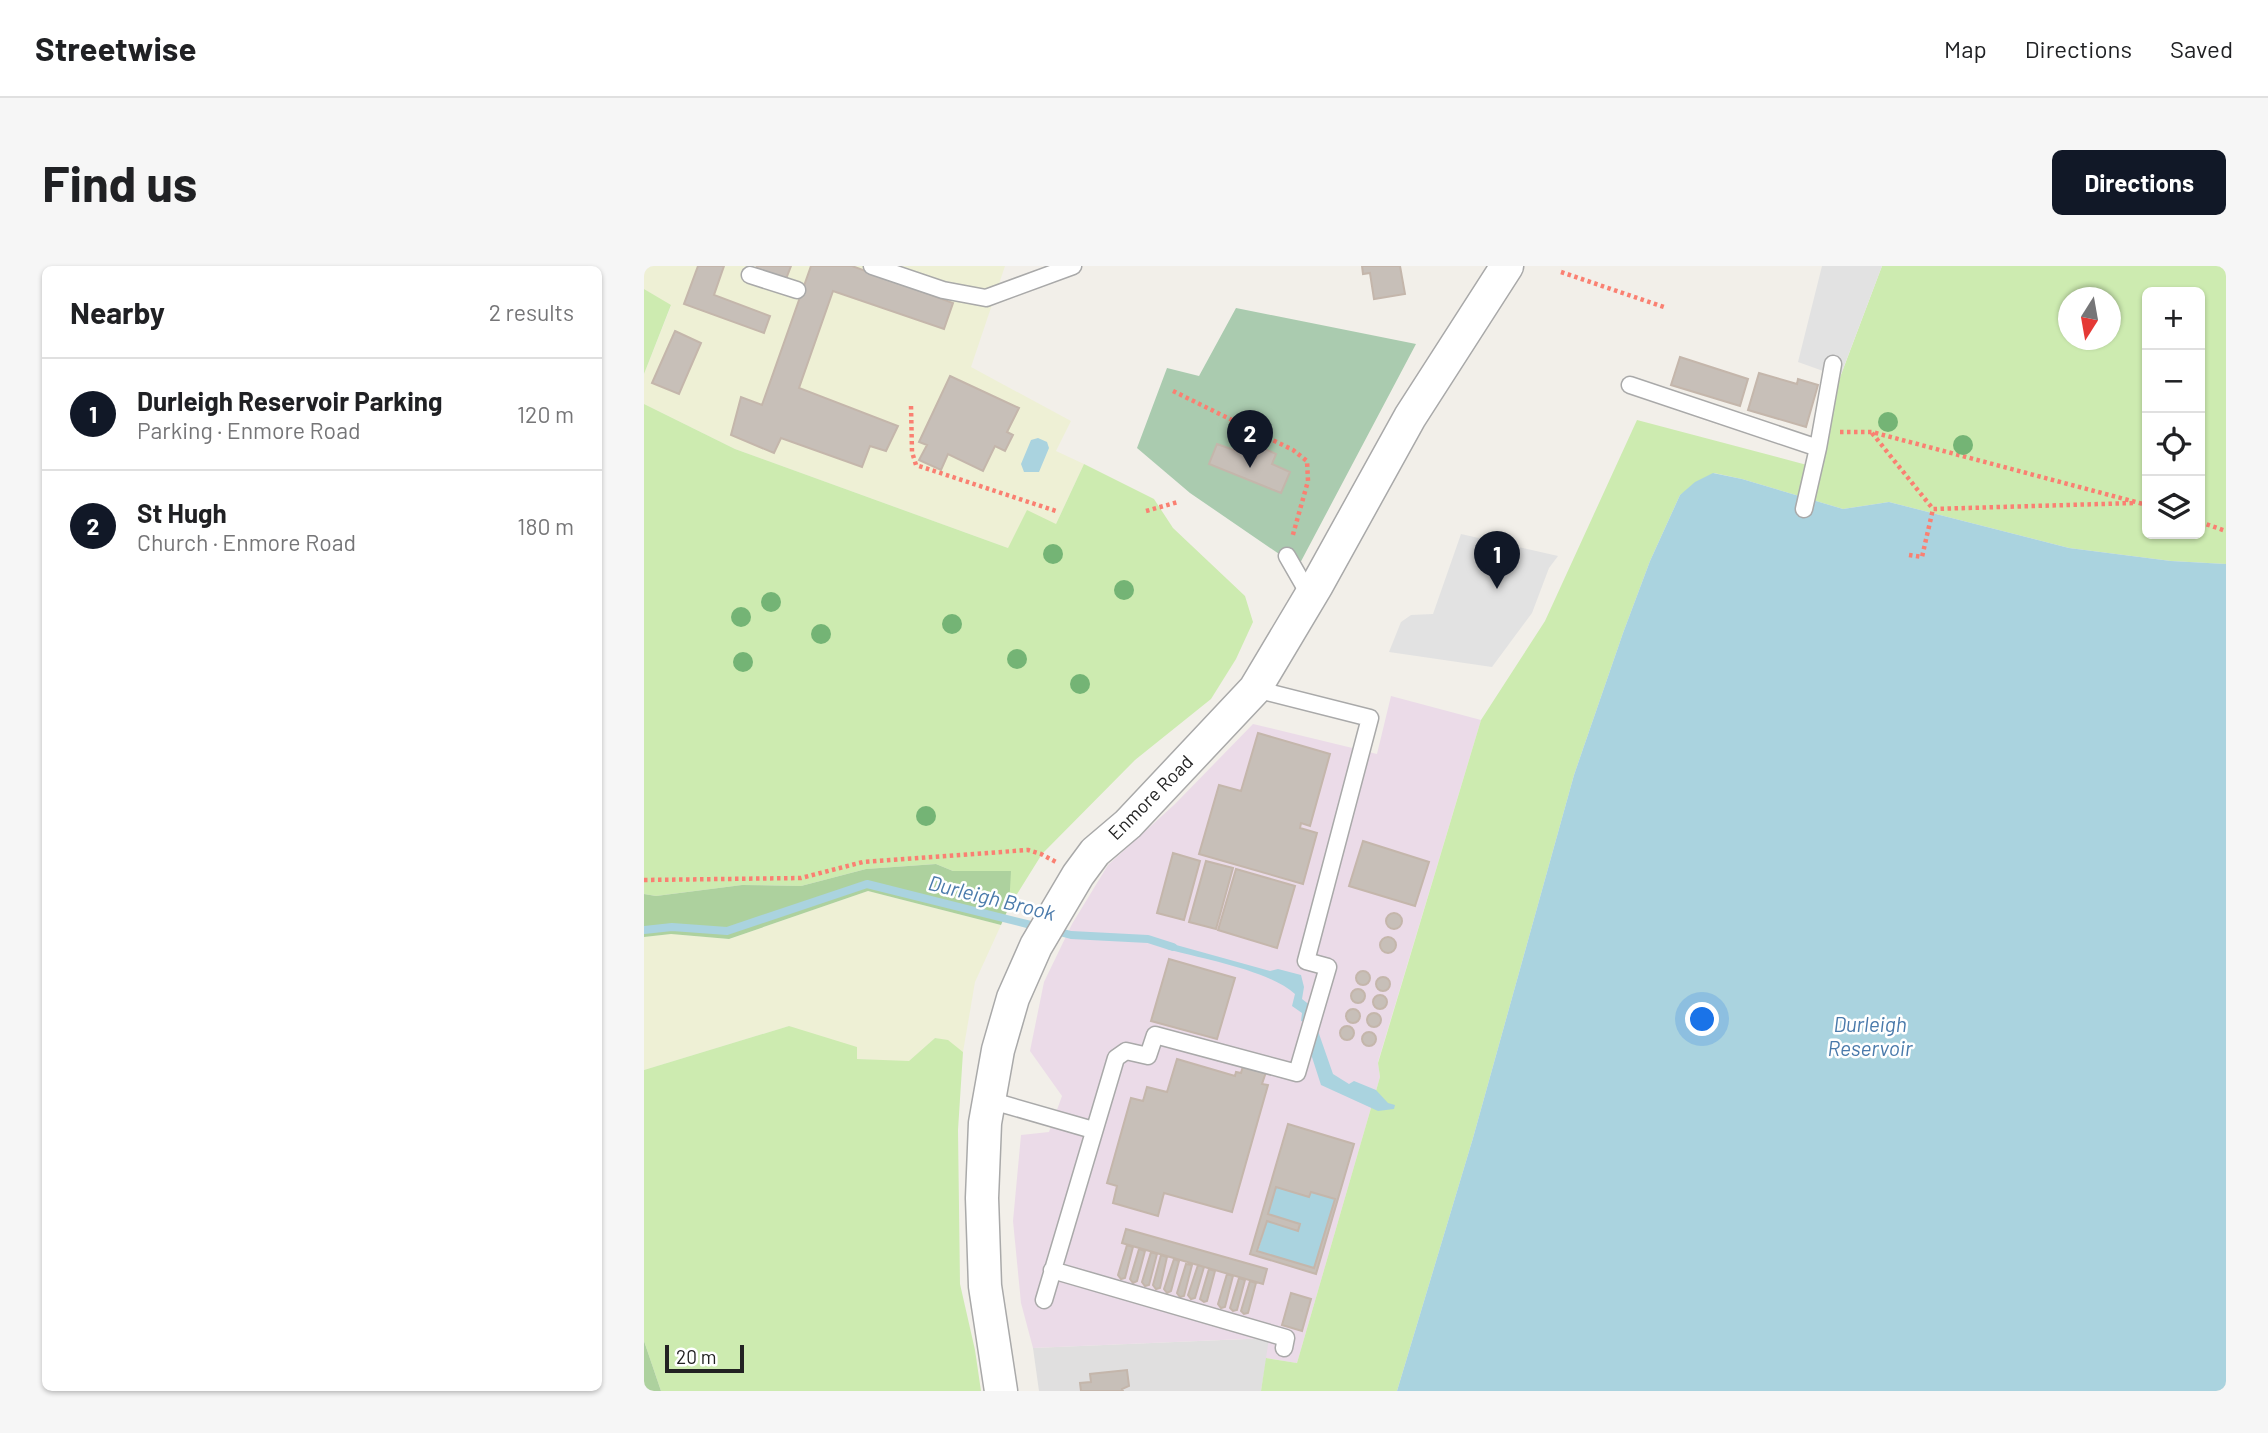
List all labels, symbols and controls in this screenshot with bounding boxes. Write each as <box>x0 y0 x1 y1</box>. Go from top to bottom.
text: Streetwise <box>35 28 196 68</box>
text: Map <box>1944 34 1987 63</box>
text: Directions <box>2025 34 2132 63</box>
text: Saved <box>2170 34 2233 63</box>
button: Directions <box>2052 150 2226 215</box>
text: Find us <box>42 153 197 212</box>
north arrow <box>2058 287 2121 350</box>
map controls <box>2142 287 2205 539</box>
button: + <box>2142 287 2205 350</box>
text: Nearby <box>70 294 165 330</box>
text: 2 results <box>489 298 574 326</box>
button: − <box>2142 350 2205 413</box>
text: Durleigh Reservoir Parking <box>137 385 443 416</box>
text: 1 <box>89 400 97 428</box>
text: 120 m <box>517 400 574 428</box>
pin: 2 <box>1227 410 1273 468</box>
button: locate <box>2142 413 2205 476</box>
text: Parking · Enmore Road <box>137 416 360 444</box>
button: layers <box>2142 476 2205 539</box>
text: St Hugh <box>137 497 227 528</box>
text: 2 <box>87 512 99 540</box>
text: 180 m <box>517 512 574 540</box>
text: Church · Enmore Road <box>137 528 356 556</box>
pin: 1 <box>1474 531 1520 589</box>
street label: Enmore Road <box>1103 750 1197 844</box>
water label: Durleigh Brook <box>926 869 1059 925</box>
your location <box>1685 1002 1719 1036</box>
water label: Durleigh Reservoir <box>1828 1011 1913 1060</box>
scale bar <box>665 1342 744 1374</box>
text: 20 m <box>676 1345 716 1368</box>

